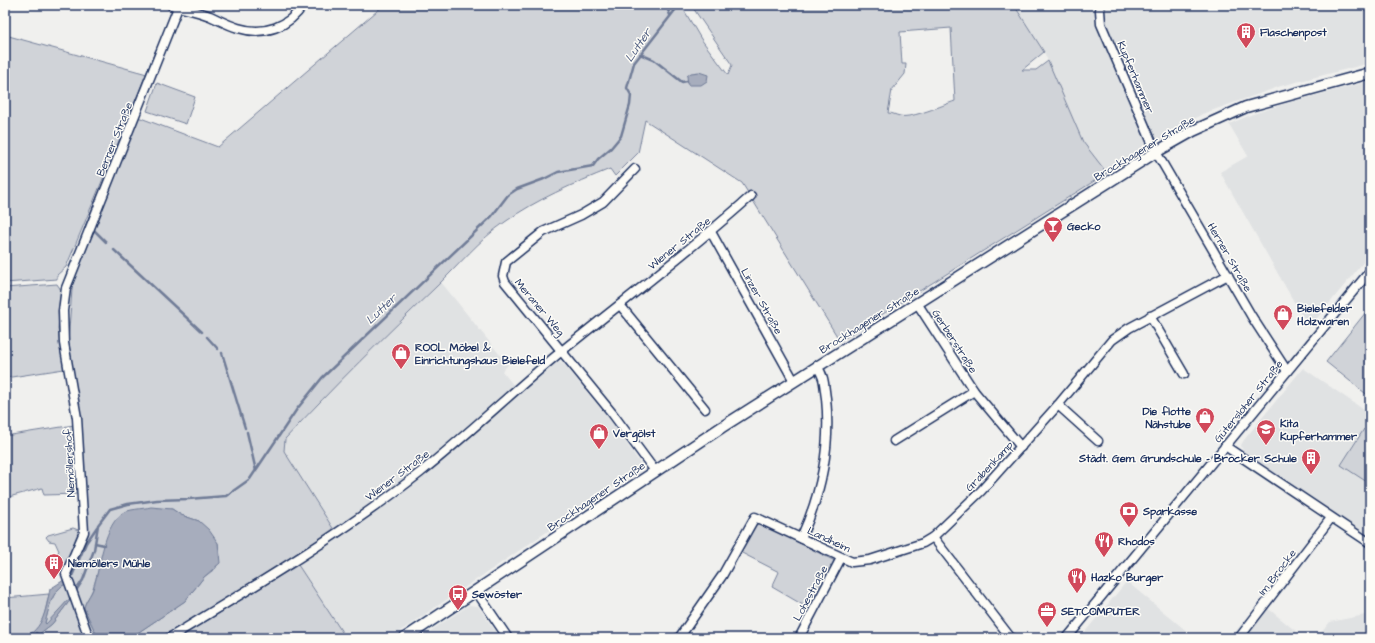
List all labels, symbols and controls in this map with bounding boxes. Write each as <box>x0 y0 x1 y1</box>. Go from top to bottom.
building icon: Flaschenpost <box>1235 21 1257 49</box>
water label: Lutter <box>621 24 657 65</box>
place label: Flaschenpost <box>1260 25 1327 41</box>
street label: Kupferhammer <box>1114 39 1158 116</box>
street label: Berner Straße <box>93 100 136 178</box>
street label: Brockhagener Straße <box>1091 112 1198 185</box>
street label: Wiener Straße <box>645 213 714 273</box>
bar icon: Gecko <box>1042 215 1064 243</box>
place label: Gecko <box>1067 219 1101 234</box>
street label: Herner Straße <box>1204 220 1255 295</box>
street label: Linzer Straße <box>737 265 786 337</box>
street label: Meraner Weg <box>510 275 568 340</box>
street label: Brockhagener Straße <box>816 283 923 358</box>
water label: Lutter <box>362 289 402 328</box>
place label: Bielefelder Holzwaren <box>1296 301 1353 329</box>
shop icon: Bielefelder Holzwaren <box>1272 303 1294 331</box>
street label: Gerberstraße <box>928 306 981 376</box>
place label: ROOL Möbel & Einrichtungshaus Bielefeld <box>415 340 545 370</box>
shop icon: ROOL Möbel & Einrichtungshaus Bielefeld <box>390 342 412 370</box>
street label: Gütersloher Straße <box>1210 357 1286 446</box>
place label: Die flotte Nähstube <box>1143 404 1191 432</box>
shop icon: Die flotte Nähstube <box>1194 406 1216 434</box>
place label: Kita Kupferhammer <box>1280 416 1358 445</box>
school or university icon: Kita Kupferhammer <box>1255 418 1277 446</box>
shop icon: Vergölst <box>588 422 610 450</box>
place label: Vergölst <box>612 426 656 443</box>
street label: Niemöllershof <box>60 428 79 498</box>
street label: Grabenkamp <box>962 438 1017 495</box>
street label: Wiener Straße <box>362 446 433 505</box>
building icon: Städt. Gem. Grundschule - Brocker Schule <box>1300 447 1322 475</box>
place label: Städt. Gem. Grundschule - Brocker Schule <box>1078 451 1297 466</box>
street label: Brockhagener Straße <box>544 458 649 536</box>
bank icon: Sparkasse <box>1118 500 1140 528</box>
place label: Sparkasse <box>1142 504 1197 520</box>
street label: Landheim <box>805 523 853 556</box>
restaurant icon: Rhodos <box>1093 530 1115 558</box>
place label: Rhodos <box>1118 534 1155 549</box>
street label: Im Brocke <box>1255 546 1300 599</box>
building icon: Niemöllers Mühle <box>43 552 65 580</box>
place label: Niemöllers Mühle <box>68 556 151 571</box>
street label: Lohestraße <box>790 563 831 624</box>
restaurant icon: Hazko Burger <box>1066 566 1088 594</box>
place label: Hazko Burger <box>1090 570 1164 587</box>
bus stop icon: Sewöster <box>447 583 469 611</box>
place label: Sewöster <box>471 587 523 602</box>
office icon: SETCOMPUTER <box>1036 600 1058 628</box>
place label: SETCOMPUTER <box>1060 604 1140 619</box>

